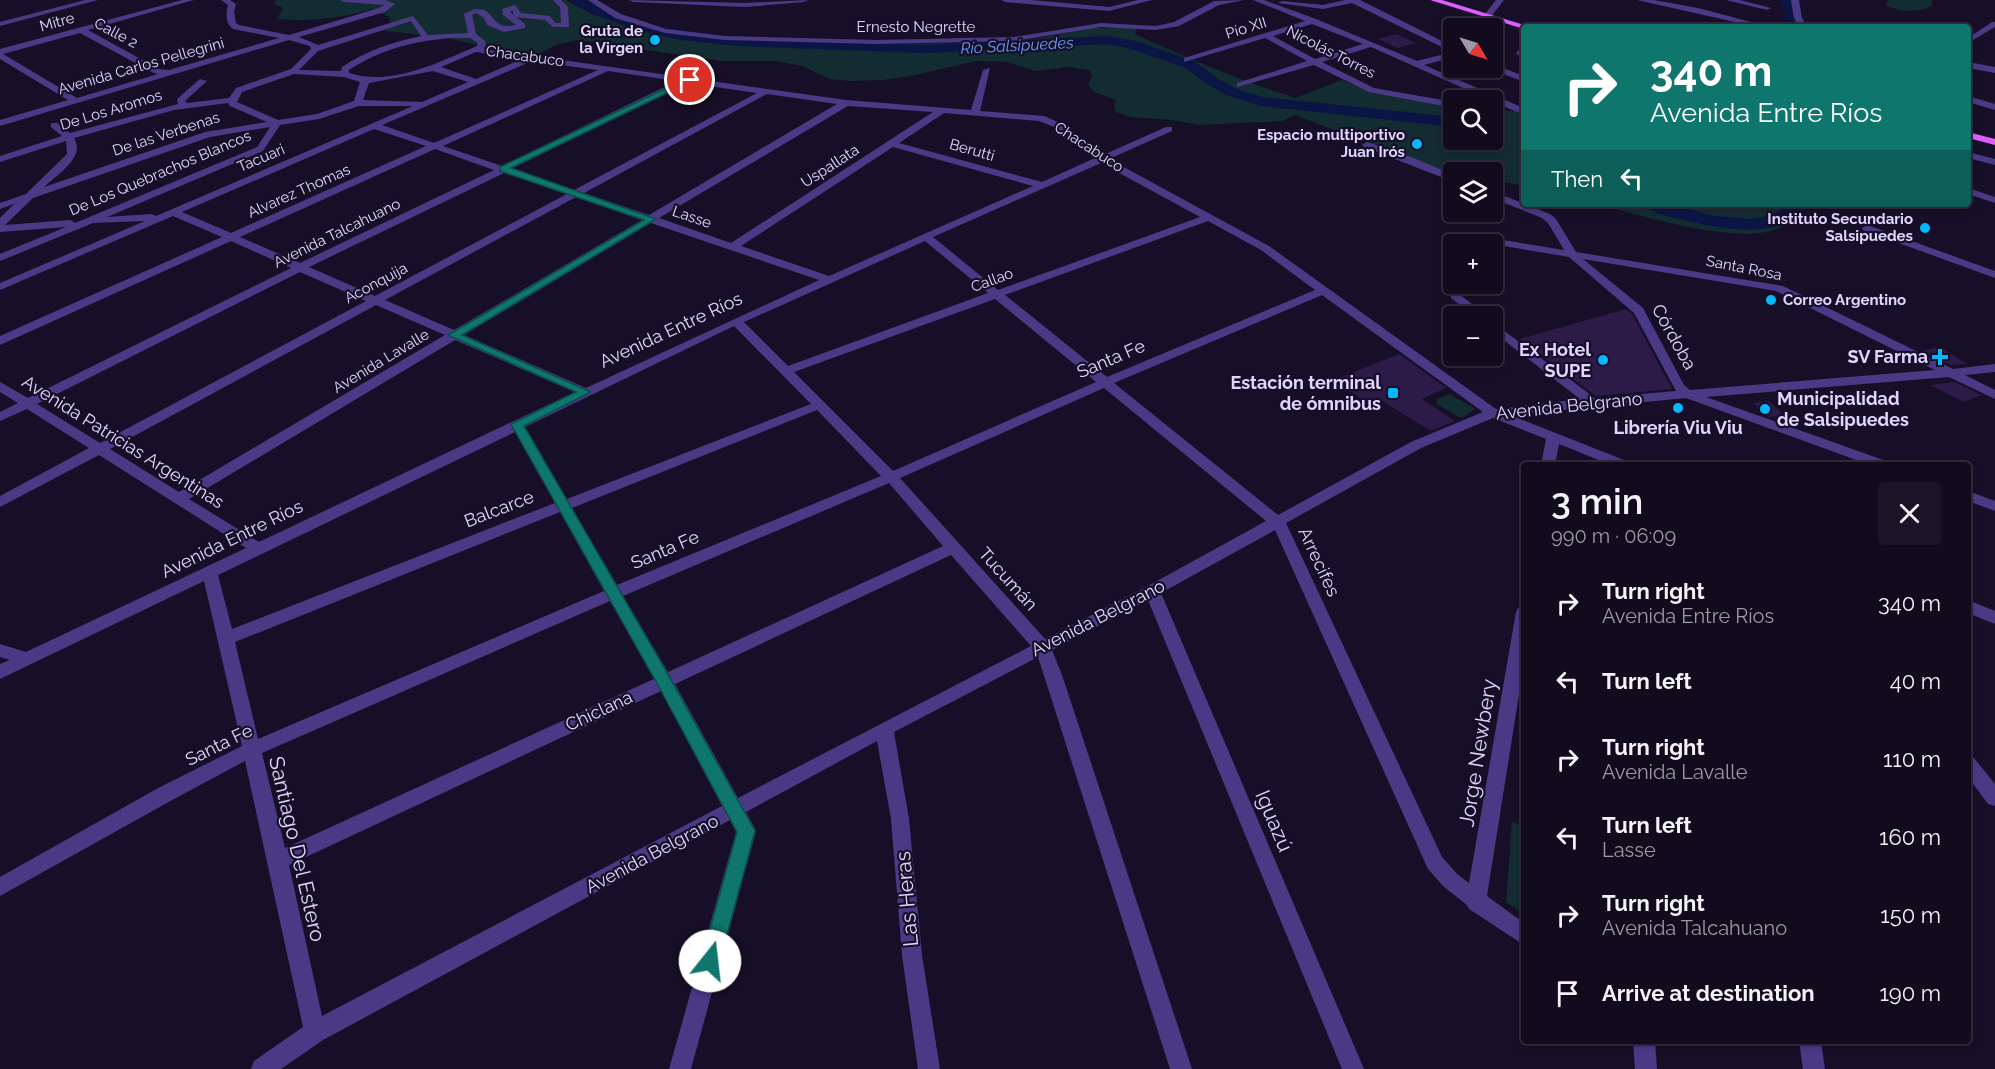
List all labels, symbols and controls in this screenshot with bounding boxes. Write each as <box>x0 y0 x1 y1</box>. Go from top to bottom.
street label: Mitre <box>38 9 77 35</box>
street label: Pío XII <box>1223 13 1269 43</box>
street label: Calle 2 <box>91 14 141 52</box>
street label: Ernesto Negrette <box>857 18 976 36</box>
north arrow <box>1443 18 1503 78</box>
map controls <box>1443 18 1503 366</box>
place label: Gruta de la Virgen <box>579 22 643 57</box>
street label: Nicolás Torres <box>1283 22 1379 82</box>
marker: Gruta de la Virgen <box>648 33 662 47</box>
water label: Río Salsipuedes <box>960 33 1075 58</box>
street label: Avenida Carlos Pellegrini <box>56 34 226 98</box>
street label: Chacabuco <box>485 42 565 70</box>
text: 340 m <box>1650 47 1772 96</box>
icon: right <box>1551 48 1629 126</box>
pin <box>664 54 715 105</box>
icon: arrive <box>673 63 706 96</box>
street label: De Los Aromos <box>58 86 164 134</box>
button: search <box>1443 90 1503 150</box>
text: Avenida Entre Ríos <box>1650 97 1882 128</box>
street label: De las Verbenas <box>110 108 222 160</box>
street label: Chacabuco <box>1051 118 1127 176</box>
street label: De Los Quebrachos Blancos <box>66 126 254 220</box>
place label: Espacio multiportivo Juan Irós <box>1257 126 1405 161</box>
street label: Berutti <box>947 135 997 165</box>
marker: Espacio multiportivo Juan Irós <box>1410 137 1424 151</box>
street label: Tacuari <box>235 140 287 176</box>
street label: Uspallata <box>798 141 862 191</box>
street label: Alvarez Thomas <box>245 160 353 222</box>
button: layers <box>1443 162 1503 222</box>
icon: left <box>1615 162 1648 195</box>
text: Then <box>1551 166 1603 192</box>
street label: Avenida Talcahuano <box>271 194 403 272</box>
street label: Lasse <box>670 202 714 232</box>
place label: Instituto Secundario Salsipuedes <box>1767 210 1913 245</box>
marker: Instituto Secundario Salsipuedes <box>1918 221 1932 235</box>
button: + <box>1443 234 1503 294</box>
street label: Santa Rosa <box>1705 252 1783 284</box>
street label: Aconquija <box>341 259 411 307</box>
street label: Callao <box>968 264 1016 296</box>
street label: Avenida Entre Ríos <box>596 287 746 372</box>
place label: Correo Argentino <box>1783 291 1906 309</box>
marker: Correo Argentino <box>1764 293 1778 307</box>
street label: Córdoba <box>1648 300 1701 373</box>
button: − <box>1443 306 1503 366</box>
street label: Avenida Lavalle <box>330 325 433 397</box>
street label: Santa Fe <box>1073 335 1149 382</box>
place label: Ex Hotel SUPE <box>1519 339 1591 381</box>
place label: SV Farma <box>1847 346 1928 367</box>
marker: SV Farma <box>1933 350 1947 364</box>
marker: Ex Hotel SUPE <box>1596 353 1610 367</box>
street label: Avenida Patricias Argentinas <box>18 371 228 513</box>
place label: Estación terminal de ómnibus <box>1230 372 1381 414</box>
marker: Estación terminal de ómnibus <box>1386 386 1400 400</box>
street label: Avenida Belgrano <box>1495 387 1644 424</box>
place label: Municipalidad de Salsipuedes <box>1777 388 1909 430</box>
marker: Librería Viu Viu <box>1671 401 1685 415</box>
marker: Municipalidad de Salsipuedes <box>1758 402 1772 416</box>
place label: Librería Viu Viu <box>1613 417 1743 438</box>
text: 3 min <box>1551 480 1643 522</box>
button: close <box>1878 482 1941 545</box>
street label: Balcarce <box>461 486 537 531</box>
street label: Avenida Entre Ríos <box>158 495 306 582</box>
street label: Arrecifes <box>1294 524 1345 600</box>
text: 990 m · 06:09 <box>1551 524 1676 548</box>
street label: Santa Fe <box>627 526 703 573</box>
street label: Tucumán <box>975 543 1042 615</box>
street label: Avenida Belgrano <box>1027 575 1168 660</box>
text: Turn right <box>1602 578 1705 604</box>
icon: right <box>1551 587 1584 620</box>
text: 340 m <box>1878 590 1941 616</box>
text: Avenida Entre Ríos <box>1602 604 1774 628</box>
icon: left <box>1551 665 1584 698</box>
text: Turn left <box>1602 668 1692 694</box>
text: 40 m <box>1890 668 1941 694</box>
street label: Jorge Newbery <box>1453 677 1502 829</box>
street label: Chiclana <box>562 686 636 735</box>
street label: Santa Fe <box>182 719 256 770</box>
text: Turn right <box>1602 734 1705 760</box>
icon: right <box>1551 743 1584 776</box>
text: 110 m <box>1883 746 1941 772</box>
street label: Santiago Del Estero <box>264 754 331 944</box>
text: Avenida Lavalle <box>1602 760 1748 784</box>
street label: Iguazú <box>1250 786 1299 855</box>
street label: Avenida Belgrano <box>582 810 722 897</box>
text: Turn left <box>1602 812 1692 838</box>
icon: left <box>1551 821 1584 854</box>
text: 160 m <box>1879 824 1941 850</box>
text: Lasse <box>1602 838 1656 862</box>
street label: Las Heras <box>890 850 923 948</box>
text: Turn right <box>1602 890 1705 916</box>
icon: right <box>1551 899 1584 932</box>
text: 150 m <box>1880 902 1941 928</box>
text: Avenida Talcahuano <box>1602 916 1787 940</box>
position arrow <box>678 929 742 993</box>
icon: arrive <box>1551 977 1584 1010</box>
text: Arrive at destination <box>1602 980 1815 1006</box>
text: 190 m <box>1879 980 1941 1006</box>

